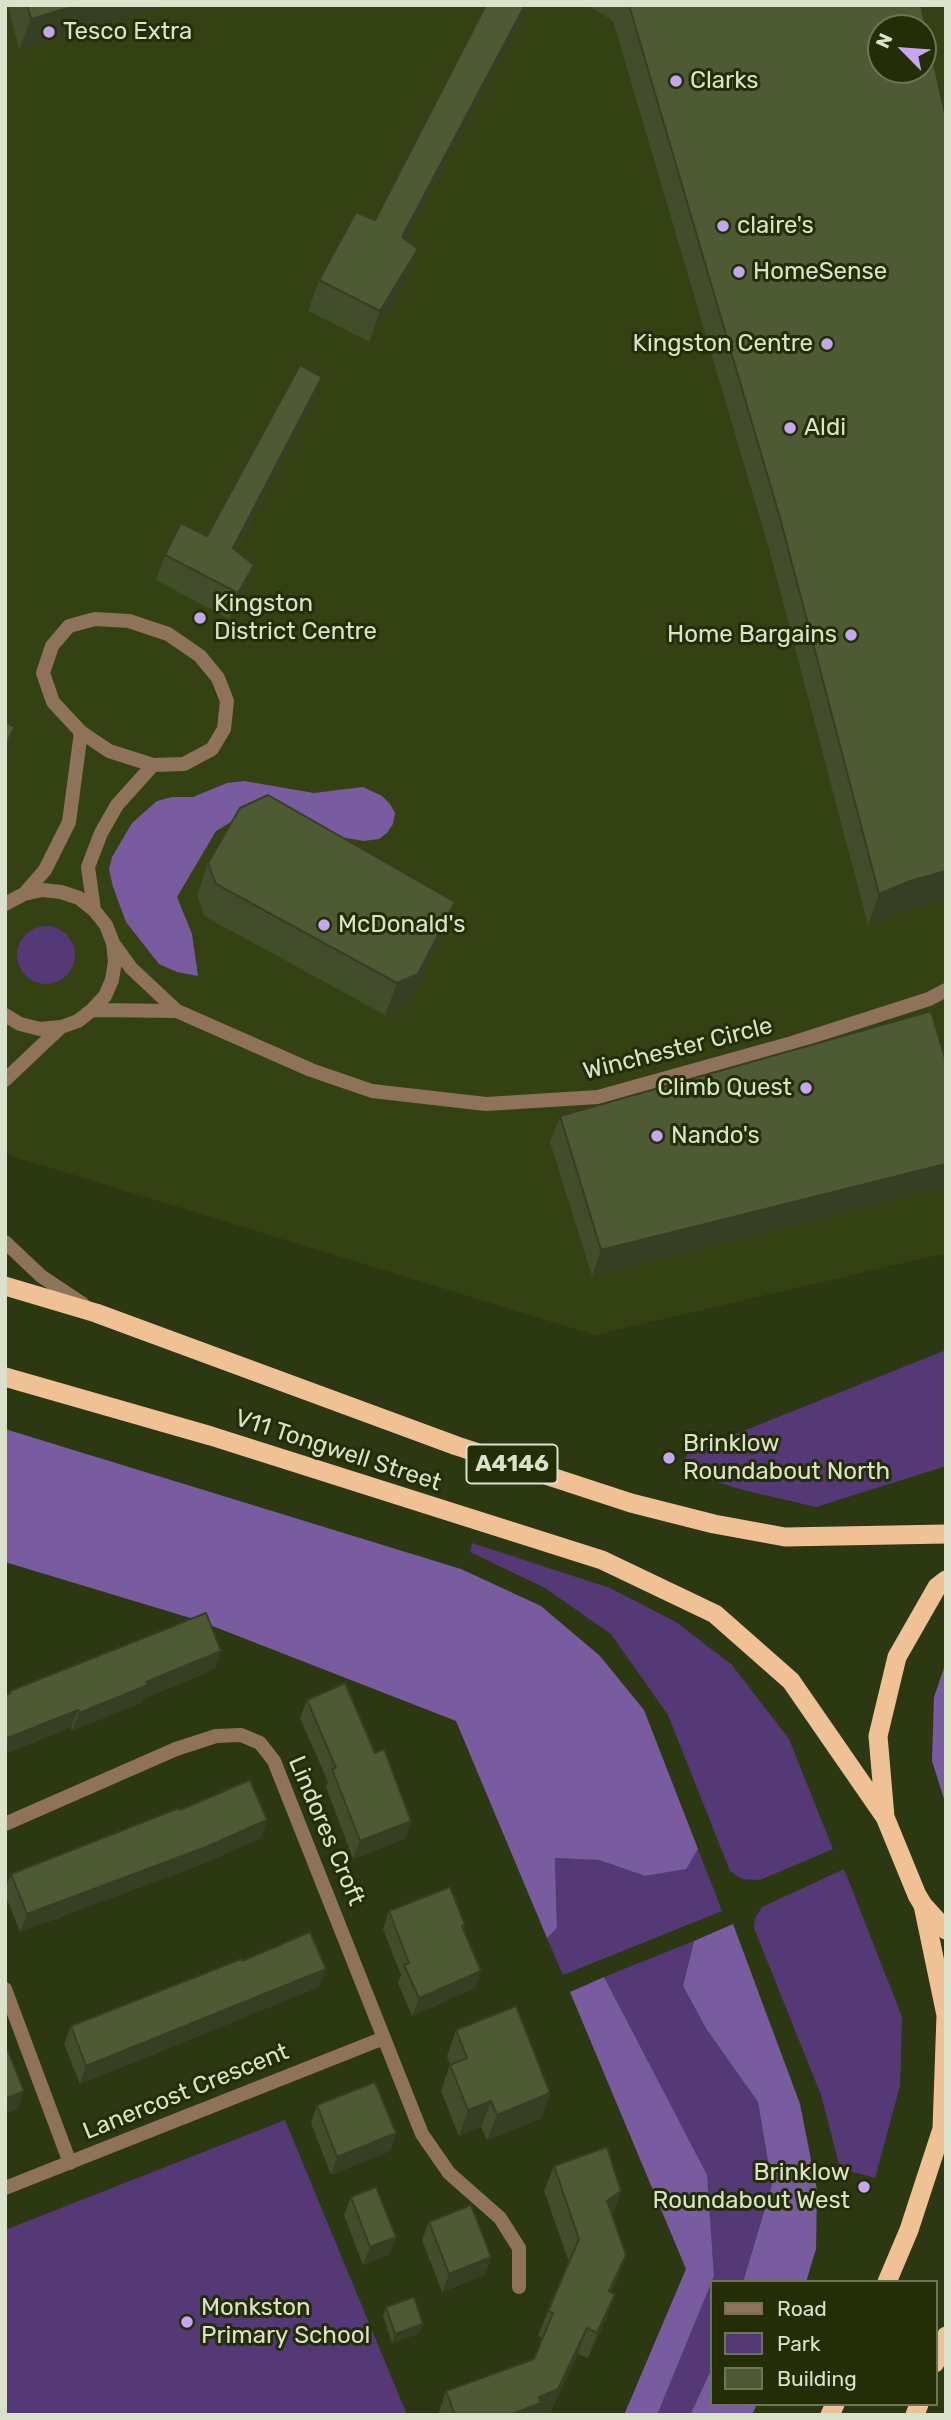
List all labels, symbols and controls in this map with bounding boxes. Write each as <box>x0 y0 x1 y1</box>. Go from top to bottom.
north arrow <box>867 14 937 84</box>
place label: Tesco Extra <box>63 18 192 46</box>
marker: Tesco Extra <box>41 24 57 40</box>
text: N <box>871 30 898 52</box>
place label: Clarks <box>690 67 759 95</box>
marker: Clarks <box>668 73 684 89</box>
place label: claire's <box>737 212 814 240</box>
marker: claire's <box>715 218 731 234</box>
place label: HomeSense <box>753 258 887 286</box>
marker: HomeSense <box>731 264 747 280</box>
place label: Kingston Centre <box>633 330 813 358</box>
marker: Kingston Centre <box>819 336 835 352</box>
place label: Aldi <box>804 414 846 442</box>
marker: Aldi <box>782 420 798 436</box>
place label: Kingston District Centre <box>214 590 377 646</box>
marker: Kingston District Centre <box>192 610 208 626</box>
place label: Home Bargains <box>667 621 837 649</box>
marker: Home Bargains <box>843 627 859 643</box>
place label: McDonald's <box>338 911 465 939</box>
marker: McDonald's <box>316 917 332 933</box>
street label: Winchester Circle <box>580 1012 776 1086</box>
place label: Climb Quest <box>657 1074 792 1102</box>
marker: Climb Quest <box>798 1080 814 1096</box>
place label: Nando's <box>671 1122 760 1150</box>
marker: Nando's <box>649 1128 665 1144</box>
street label: V11 Tongwell Street <box>231 1404 445 1498</box>
place label: Brinklow Roundabout North <box>683 1430 890 1486</box>
road number: A4146 <box>466 1444 558 1484</box>
marker: Brinklow Roundabout North <box>661 1450 677 1466</box>
street label: Lindores Croft <box>282 1752 370 1910</box>
street label: Lanercost Crescent <box>79 2038 293 2146</box>
place label: Brinklow Roundabout West <box>653 2159 850 2215</box>
marker: Brinklow Roundabout West <box>856 2179 872 2195</box>
legend <box>710 2280 937 2406</box>
place label: Monkston Primary School <box>201 2294 370 2350</box>
text: Road <box>777 2296 827 2321</box>
marker: Monkston Primary School <box>179 2314 195 2330</box>
text: Park <box>777 2331 821 2356</box>
text: Building <box>777 2366 857 2391</box>

